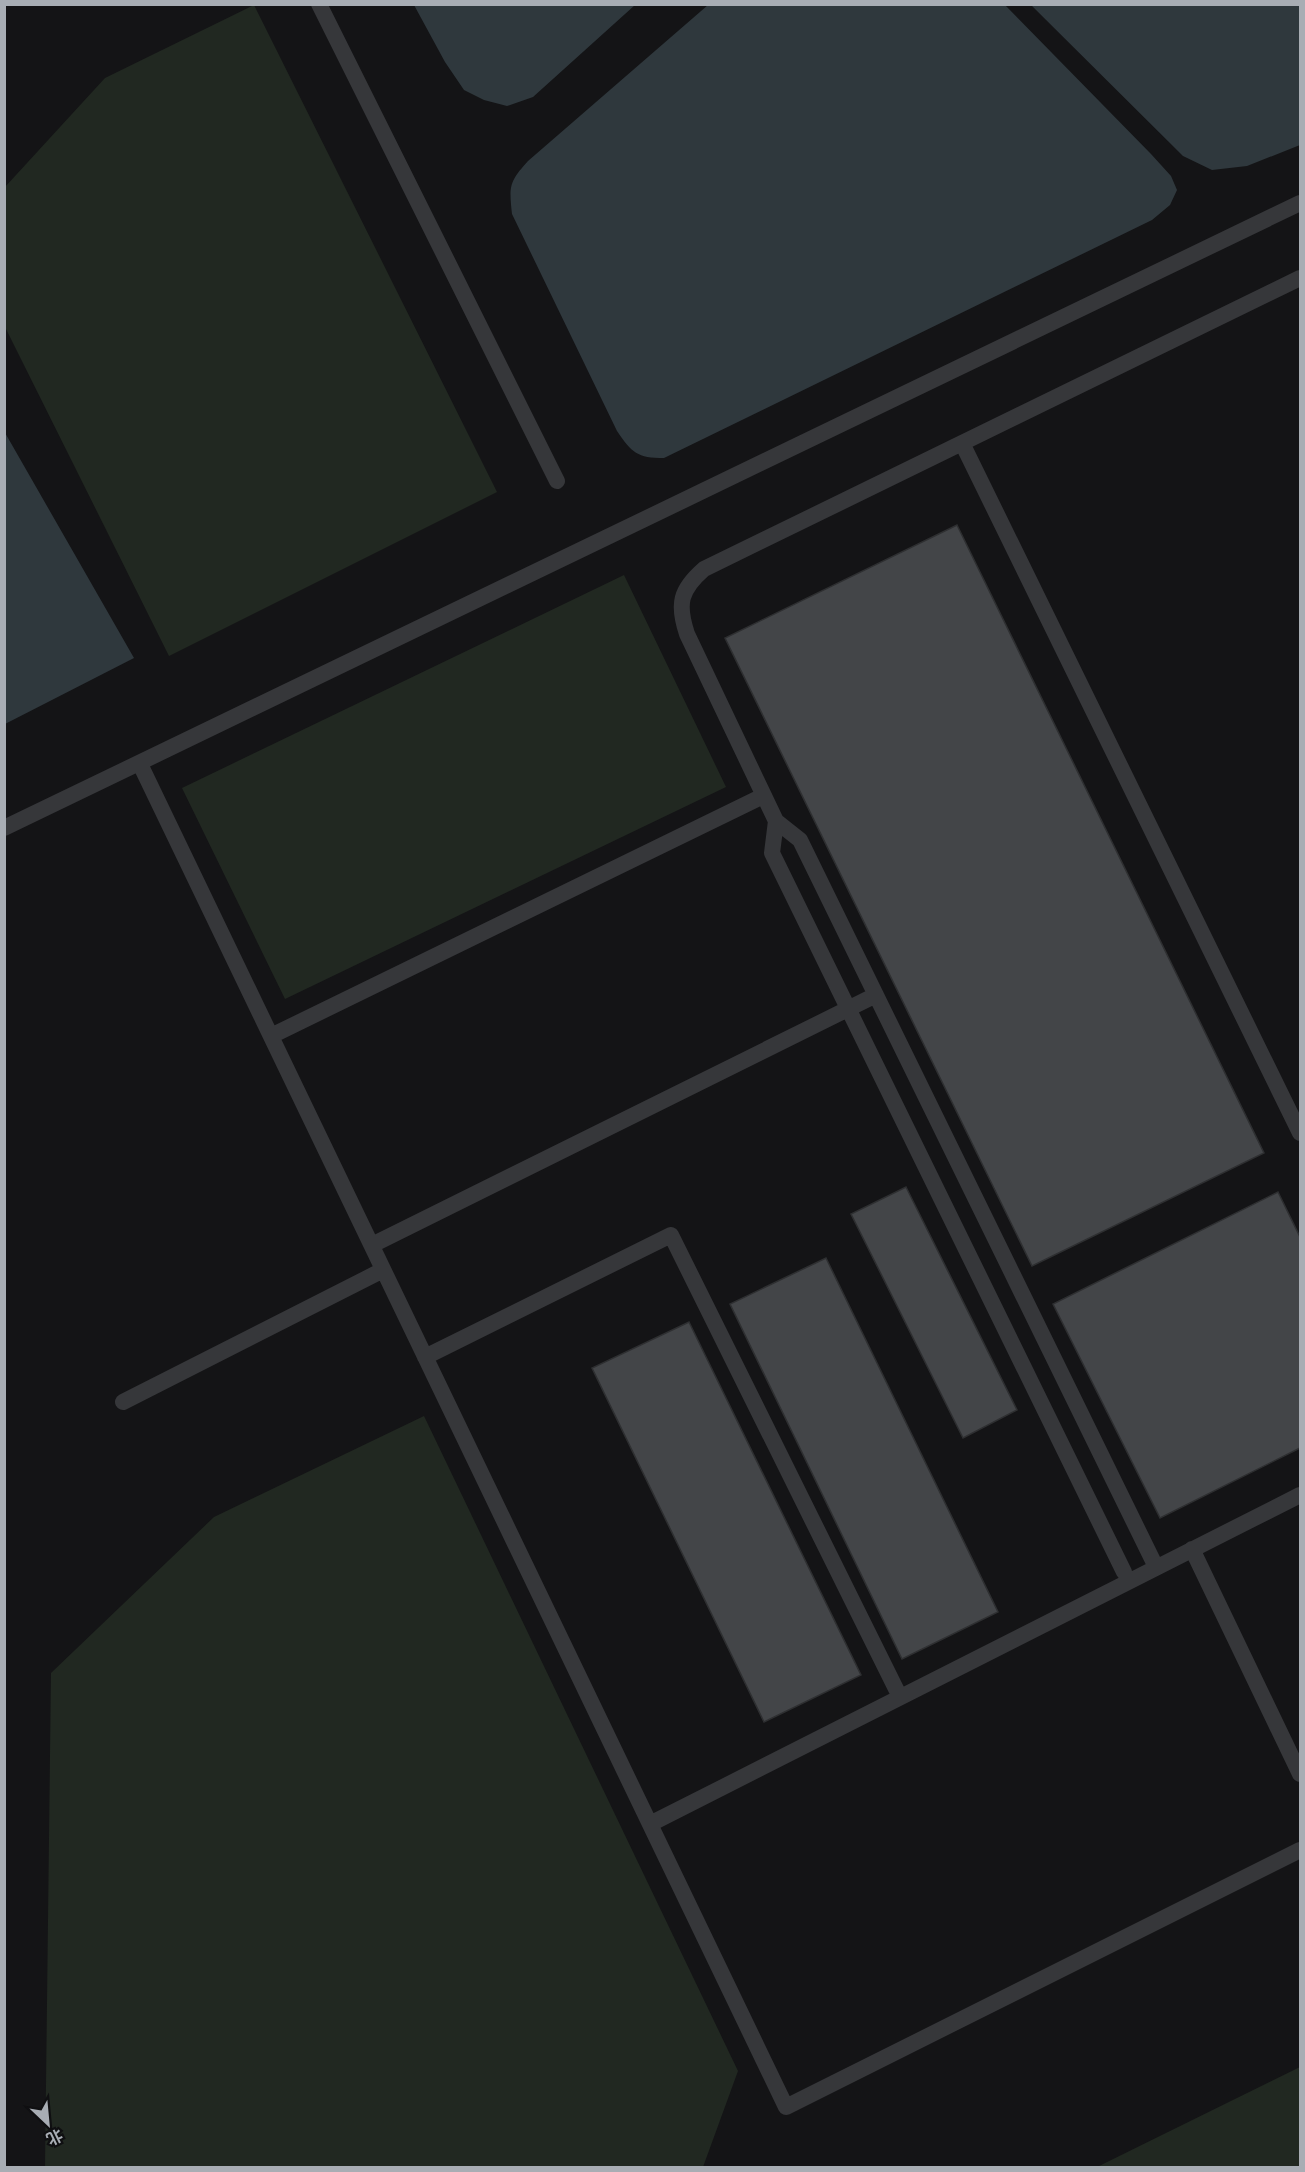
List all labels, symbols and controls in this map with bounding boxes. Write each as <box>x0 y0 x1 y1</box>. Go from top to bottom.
north arrow <box>18 2094 78 2154</box>
text: 北 <box>43 2125 66 2150</box>

